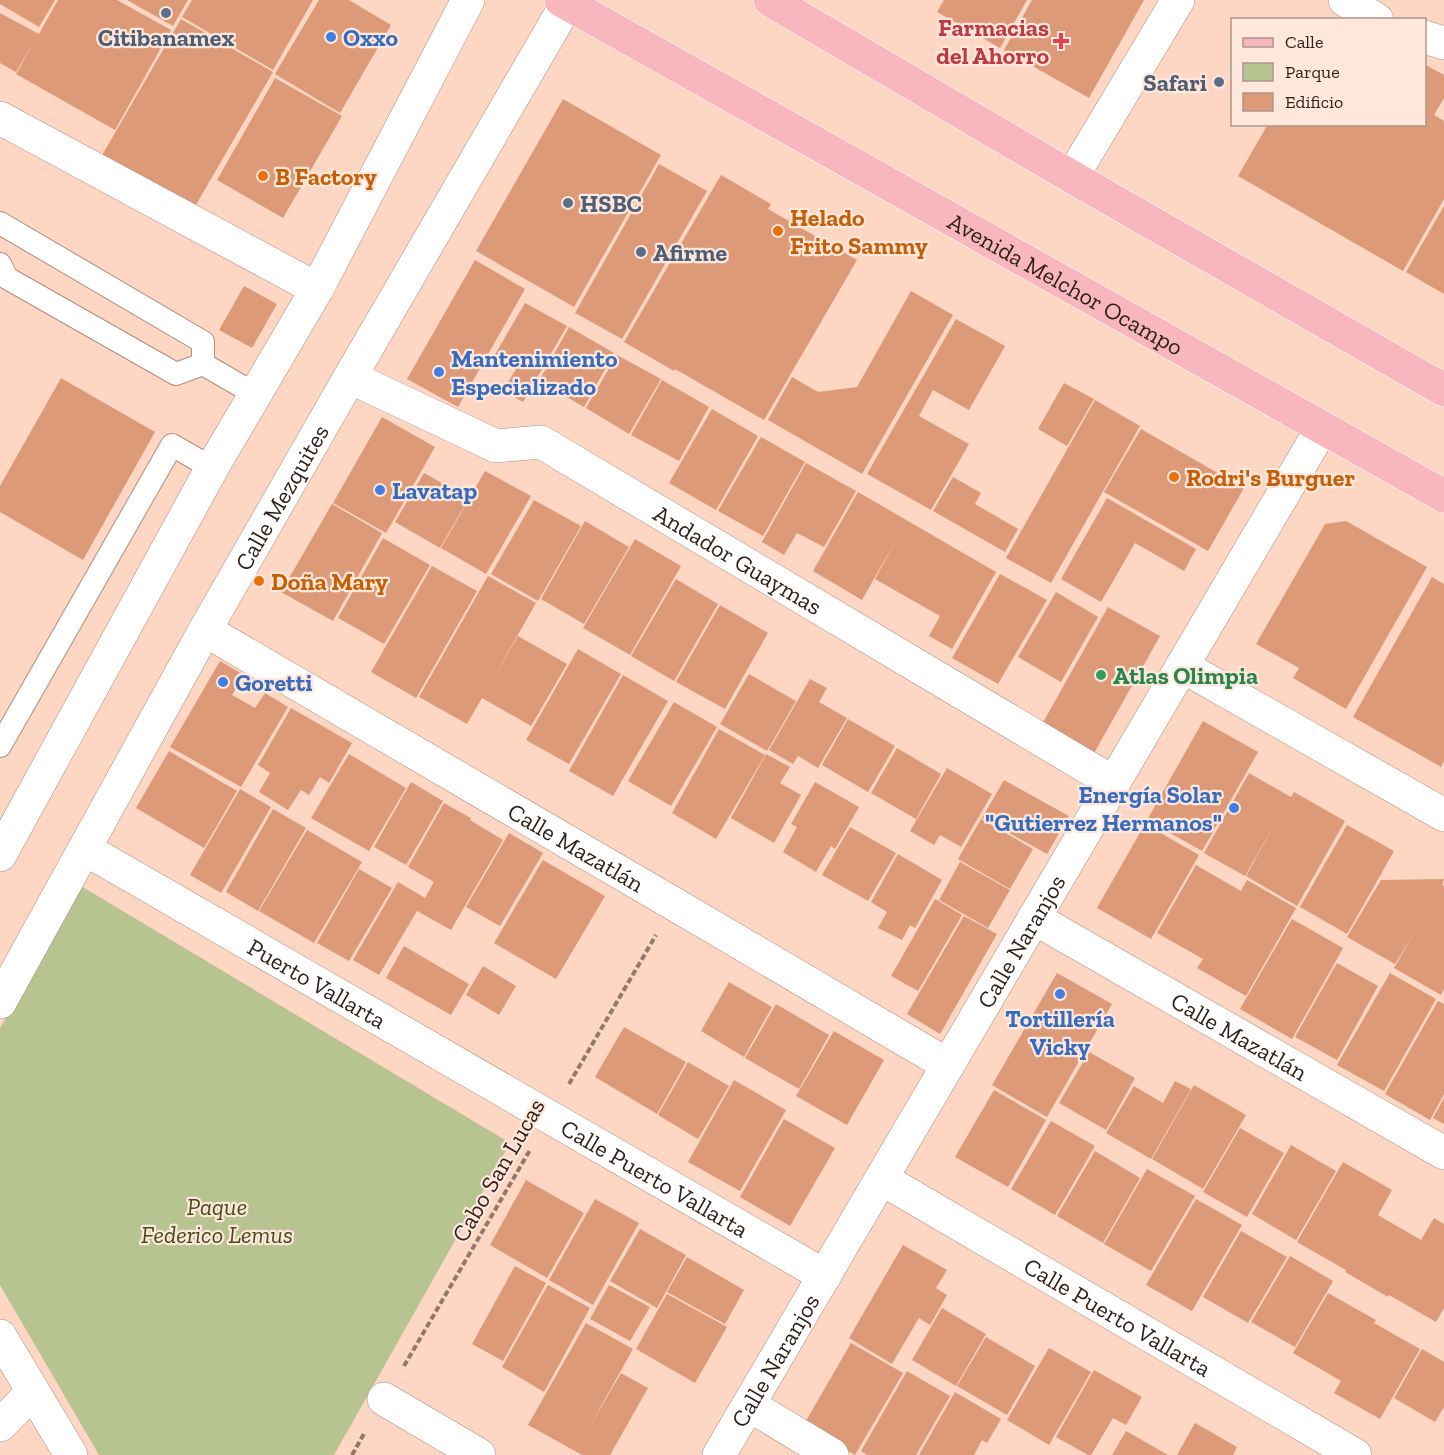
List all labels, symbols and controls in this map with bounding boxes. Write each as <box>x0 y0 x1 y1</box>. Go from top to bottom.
marker: Citibanamex <box>159 6 173 20</box>
place label: Farmacias del Ahorro <box>936 13 1049 70</box>
legend <box>1231 18 1426 126</box>
place label: Citibanamex <box>98 23 234 52</box>
place label: Oxxo <box>343 23 399 52</box>
marker: Oxxo <box>324 30 338 44</box>
text: Calle <box>1285 31 1323 53</box>
marker: Farmacias del Ahorro <box>1054 34 1068 48</box>
text: Parque <box>1285 61 1340 83</box>
place label: Safari <box>1143 68 1207 97</box>
marker: Safari <box>1212 75 1226 89</box>
text: Edificio <box>1285 91 1343 113</box>
place label: B Factory <box>275 162 377 191</box>
marker: B Factory <box>256 169 270 183</box>
place label: HSBC <box>580 189 642 218</box>
marker: HSBC <box>561 196 575 210</box>
place label: Helado Frito Sammy <box>790 203 928 260</box>
street label: Avenida Melchor Ocampo <box>943 206 1188 361</box>
marker: Helado Frito Sammy <box>771 224 785 238</box>
place label: Afirme <box>653 238 727 267</box>
marker: Afirme <box>634 245 648 259</box>
place label: Mantenimiento Especializado <box>451 344 618 401</box>
marker: Mantenimiento Especializado <box>432 365 446 379</box>
street label: Calle Mezquites <box>228 419 334 575</box>
place label: Rodri's Burguer <box>1186 463 1355 492</box>
marker: Rodri's Burguer <box>1167 470 1181 484</box>
place label: Lavatap <box>392 476 477 505</box>
marker: Lavatap <box>373 483 387 497</box>
street label: Andador Guaymas <box>649 498 828 621</box>
place label: Doña Mary <box>271 567 388 596</box>
marker: Doña Mary <box>252 574 266 588</box>
place label: Atlas Olimpia <box>1113 661 1258 690</box>
place label: Goretti <box>235 668 312 697</box>
marker: Atlas Olimpia <box>1094 668 1108 682</box>
marker: Goretti <box>216 675 230 689</box>
place label: Energía Solar "Gutierrez Hermanos" <box>985 780 1222 837</box>
street label: Calle Mazatlán <box>503 796 650 898</box>
marker: Energía Solar "Gutierrez Hermanos" <box>1227 801 1241 815</box>
street label: Calle Naranjos <box>970 869 1071 1013</box>
street label: Puerto Vallarta <box>243 932 392 1034</box>
street label: Calle Mazatlán <box>1166 985 1313 1086</box>
marker: Tortillería Vicky <box>1053 987 1067 1001</box>
place label: Tortillería Vicky <box>1005 1004 1115 1061</box>
street label: Cabo San Lucas <box>445 1093 551 1247</box>
street label: Calle Puerto Vallarta <box>556 1112 754 1244</box>
park label: Paque Federico Lemus <box>141 1192 293 1249</box>
street label: Calle Puerto Vallarta <box>1019 1251 1217 1383</box>
street label: Calle Naranjos <box>724 1288 825 1432</box>

